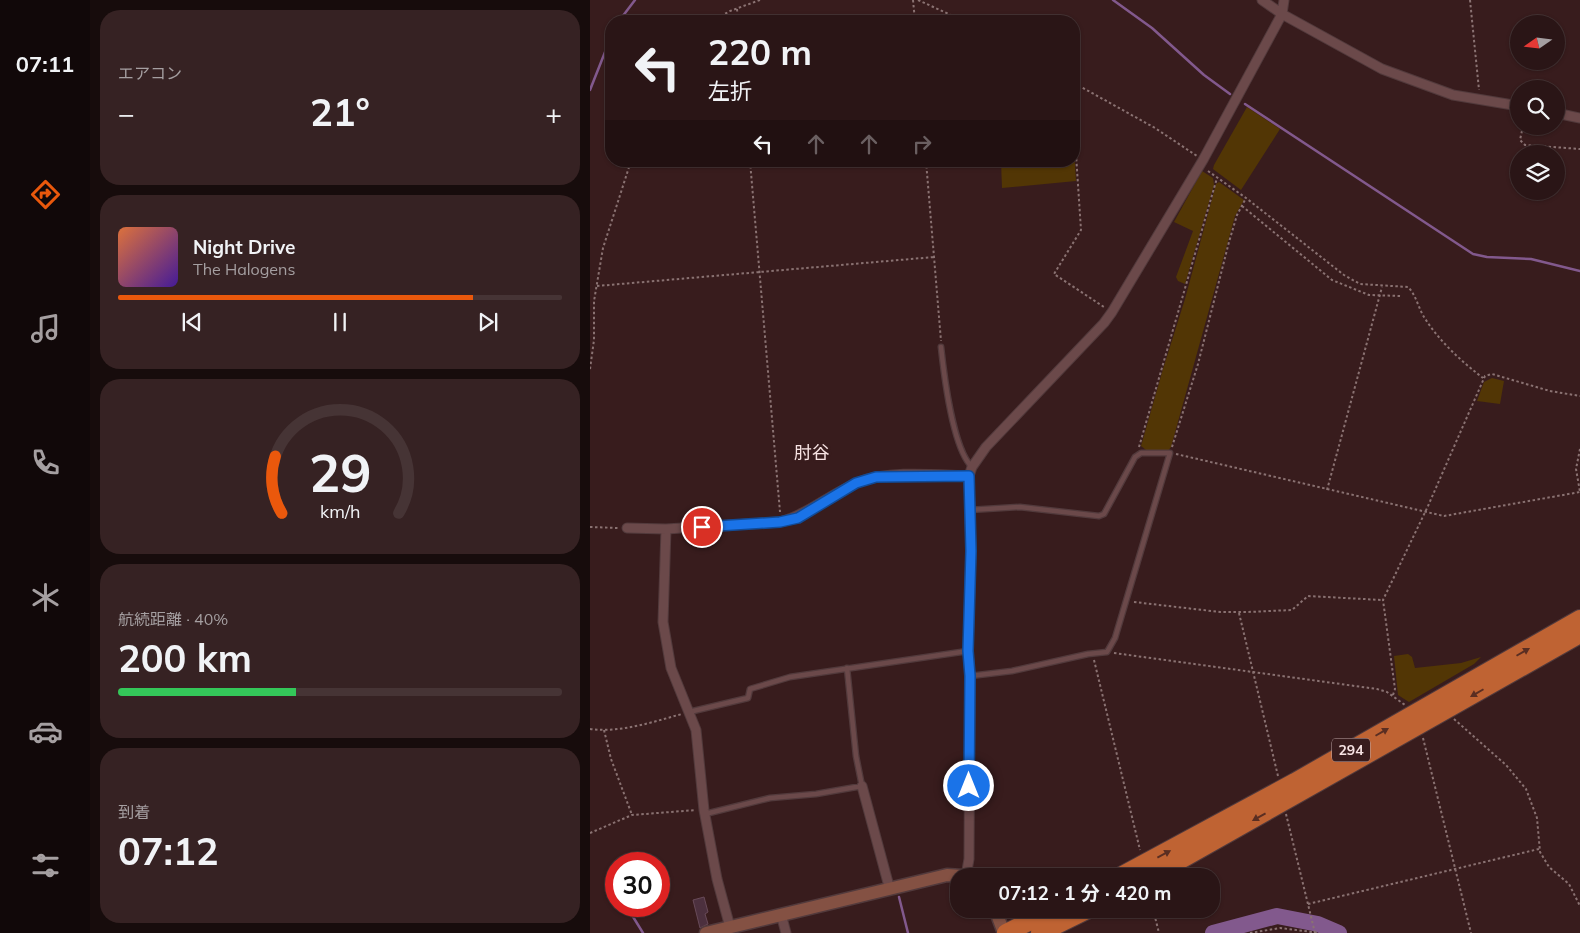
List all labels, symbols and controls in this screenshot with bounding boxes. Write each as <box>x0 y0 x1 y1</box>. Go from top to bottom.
north arrow <box>1510 15 1565 70</box>
map controls <box>1510 15 1565 200</box>
text: 220 m <box>708 30 812 74</box>
icon: left <box>625 35 690 100</box>
text: 07:11 <box>16 50 74 78</box>
text: エアコン <box>118 63 182 83</box>
text: 左折 <box>708 77 752 105</box>
button: search <box>1510 80 1565 135</box>
text: 21° <box>310 88 370 136</box>
text: − <box>118 96 135 131</box>
text: + <box>545 96 562 131</box>
icon: left <box>749 130 777 158</box>
icon: ahead <box>802 130 830 158</box>
icon: ahead <box>855 130 883 158</box>
icon: right <box>908 130 936 158</box>
button: layers <box>1510 145 1565 200</box>
icon: directions <box>28 177 63 212</box>
text: Night Drive <box>193 235 295 259</box>
text: The Halogens <box>193 259 295 279</box>
icon: previous <box>178 308 206 336</box>
icon: pause <box>326 308 354 336</box>
icon: next <box>474 308 502 336</box>
icon: music <box>28 311 63 346</box>
text: 29 <box>309 440 371 505</box>
district label: 肘谷 <box>794 441 830 464</box>
icon: phone <box>28 445 63 480</box>
text: km/h <box>320 500 360 522</box>
pin <box>681 506 723 548</box>
icon: arrive <box>688 513 716 541</box>
icon: climate <box>28 580 63 615</box>
text: 航続距離 · 40% <box>118 609 228 629</box>
text: 200 km <box>118 634 252 682</box>
one-way arrow <box>1517 647 1530 656</box>
one-way arrow <box>1470 689 1483 698</box>
icon: car <box>28 714 63 749</box>
one-way arrow <box>1376 728 1389 737</box>
road number: 294 <box>1332 738 1370 762</box>
position arrow <box>942 759 994 811</box>
text: 到着 <box>118 802 150 822</box>
one-way arrow <box>1253 812 1266 821</box>
text: 07:12 <box>118 827 219 875</box>
icon: filters <box>28 848 63 883</box>
one-way arrow <box>1157 850 1171 858</box>
speed limit sign: 30 <box>605 852 670 917</box>
text: 07:12 · 1 分 · 420 m <box>999 881 1171 905</box>

